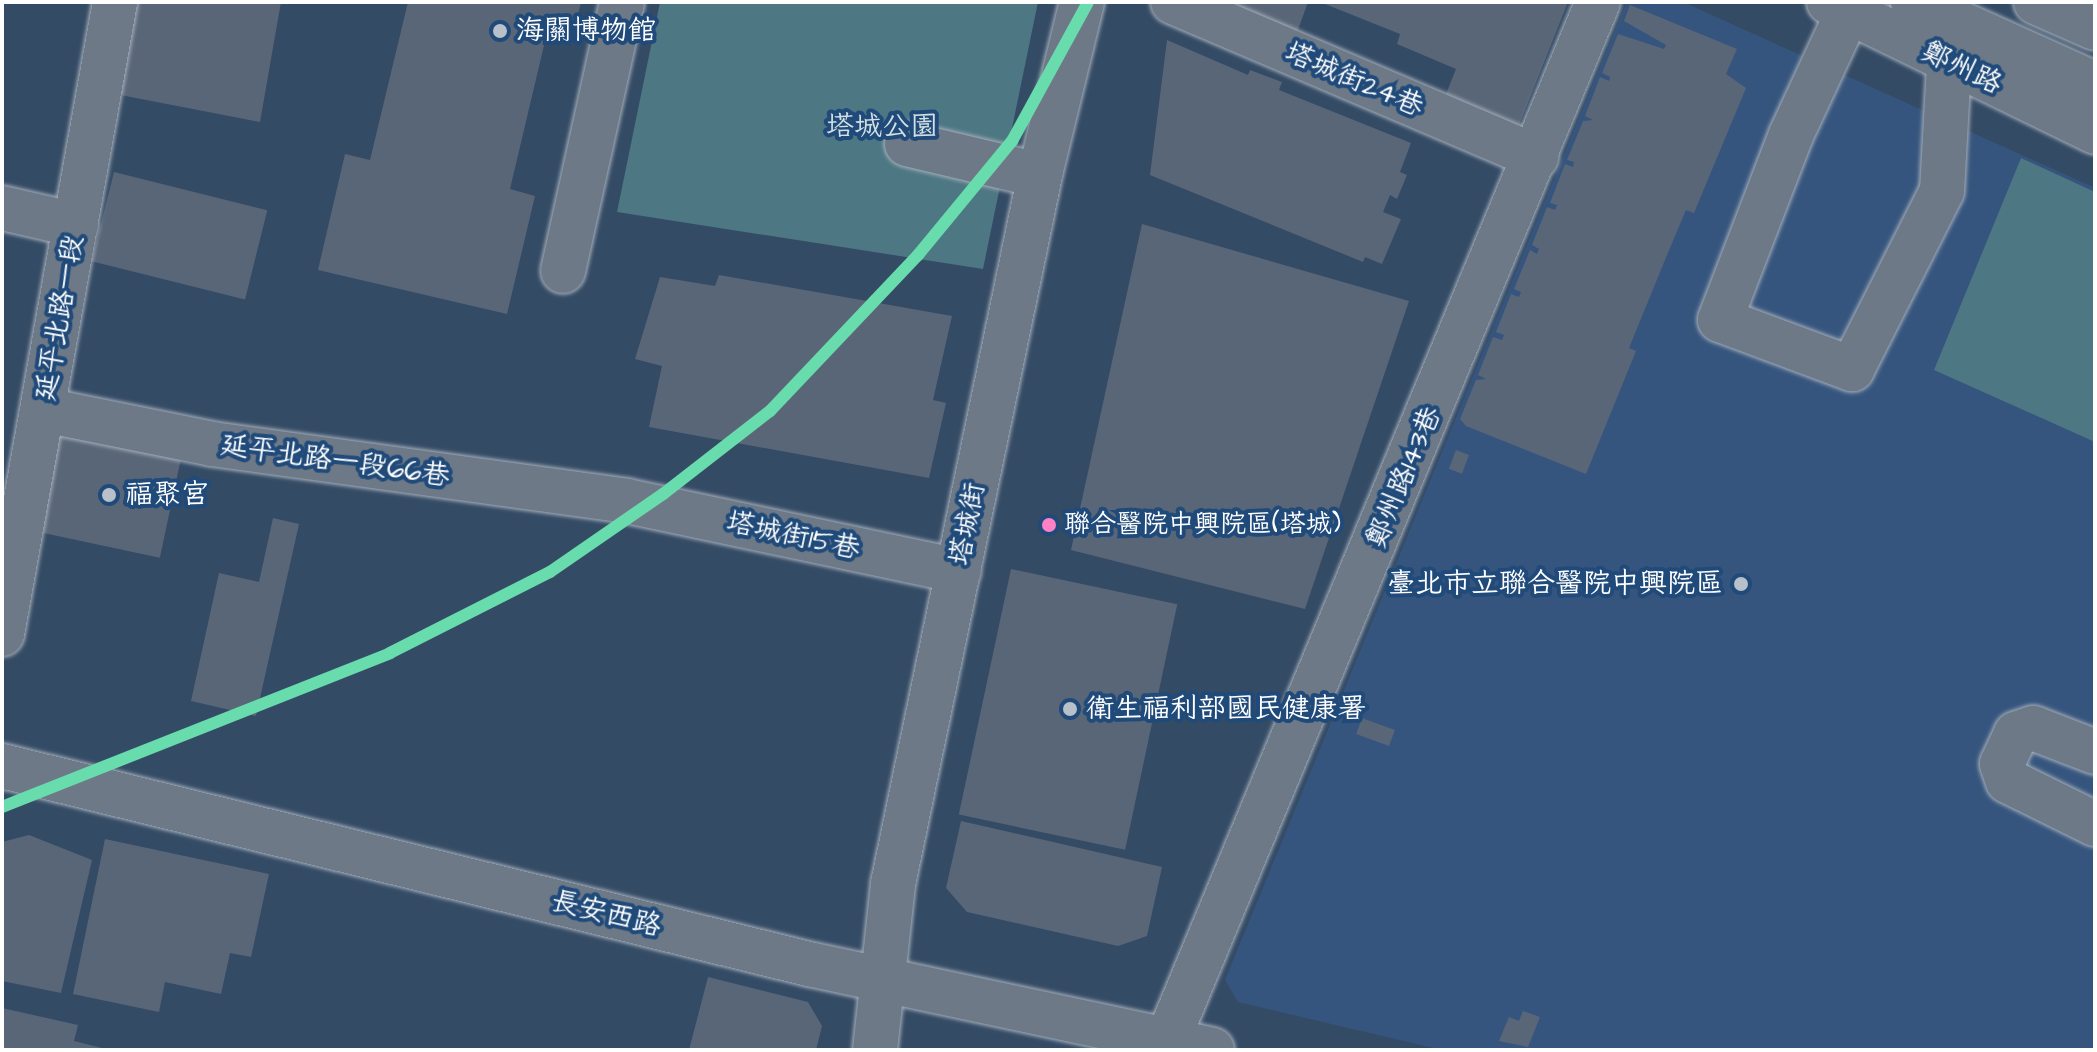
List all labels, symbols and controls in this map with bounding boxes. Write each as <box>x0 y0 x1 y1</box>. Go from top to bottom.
place label: 海關博物館 <box>516 14 656 48</box>
marker: 海關博物館 <box>491 22 509 40</box>
street label: 鄭州路 <box>1917 34 2007 102</box>
street label: 塔城街24巷 <box>1280 36 1428 124</box>
park label: 塔城公園 <box>826 110 938 144</box>
street label: 延平北路一段 <box>29 232 91 404</box>
street label: 鄭州路143巷 <box>1359 402 1449 552</box>
street label: 延平北路一段66巷 <box>218 428 452 494</box>
place label: 福聚宮 <box>125 478 209 512</box>
street label: 塔城街 <box>943 480 993 568</box>
marker: 福聚宮 <box>100 486 118 504</box>
street label: 塔城街15巷 <box>723 505 863 567</box>
place label: 聯合醫院中興院區(塔城) <box>1064 509 1341 541</box>
marker: 聯合醫院中興院區(塔城) <box>1041 517 1057 533</box>
place label: 臺北市立聯合醫院中興院區 <box>1387 567 1723 601</box>
marker: 臺北市立聯合醫院中興院區 <box>1730 573 1752 595</box>
place label: 衛生福利部國民健康署 <box>1086 692 1366 726</box>
marker: 衛生福利部國民健康署 <box>1061 700 1079 718</box>
street label: 長安西路 <box>548 884 664 944</box>

